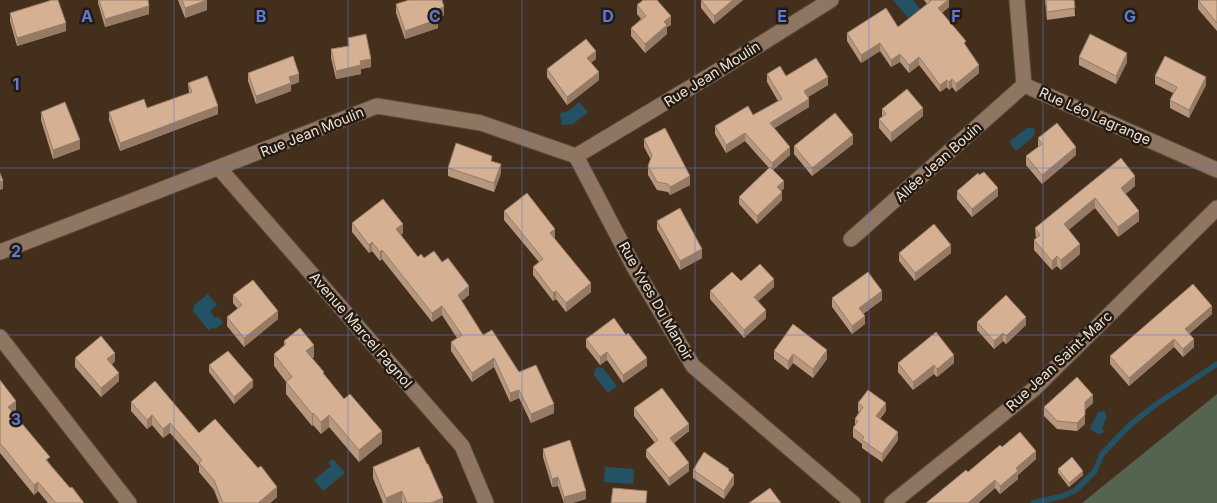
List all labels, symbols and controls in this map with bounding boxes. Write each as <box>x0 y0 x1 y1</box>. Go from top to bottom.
text: A <box>81 6 93 26</box>
text: B <box>256 6 266 26</box>
text: C <box>429 6 441 26</box>
text: D <box>602 6 614 26</box>
text: E <box>777 6 787 26</box>
text: F <box>951 6 961 26</box>
text: G <box>1124 6 1136 26</box>
street label: Rue Jean Moulin <box>661 37 763 110</box>
text: 1 <box>13 74 19 94</box>
street label: Rue Léo Lagrange <box>1037 83 1154 148</box>
street label: Rue Jean Moulin <box>258 103 366 160</box>
street label: Allée Jean Bouin <box>891 118 984 205</box>
street label: Rue Yves Du Manoir <box>616 238 697 363</box>
text: 2 <box>11 241 21 261</box>
street label: Avenue Marcel Pagnol <box>307 268 416 391</box>
street label: Rue Jean Saint-Marc <box>1002 307 1115 414</box>
text: 3 <box>11 409 21 429</box>

